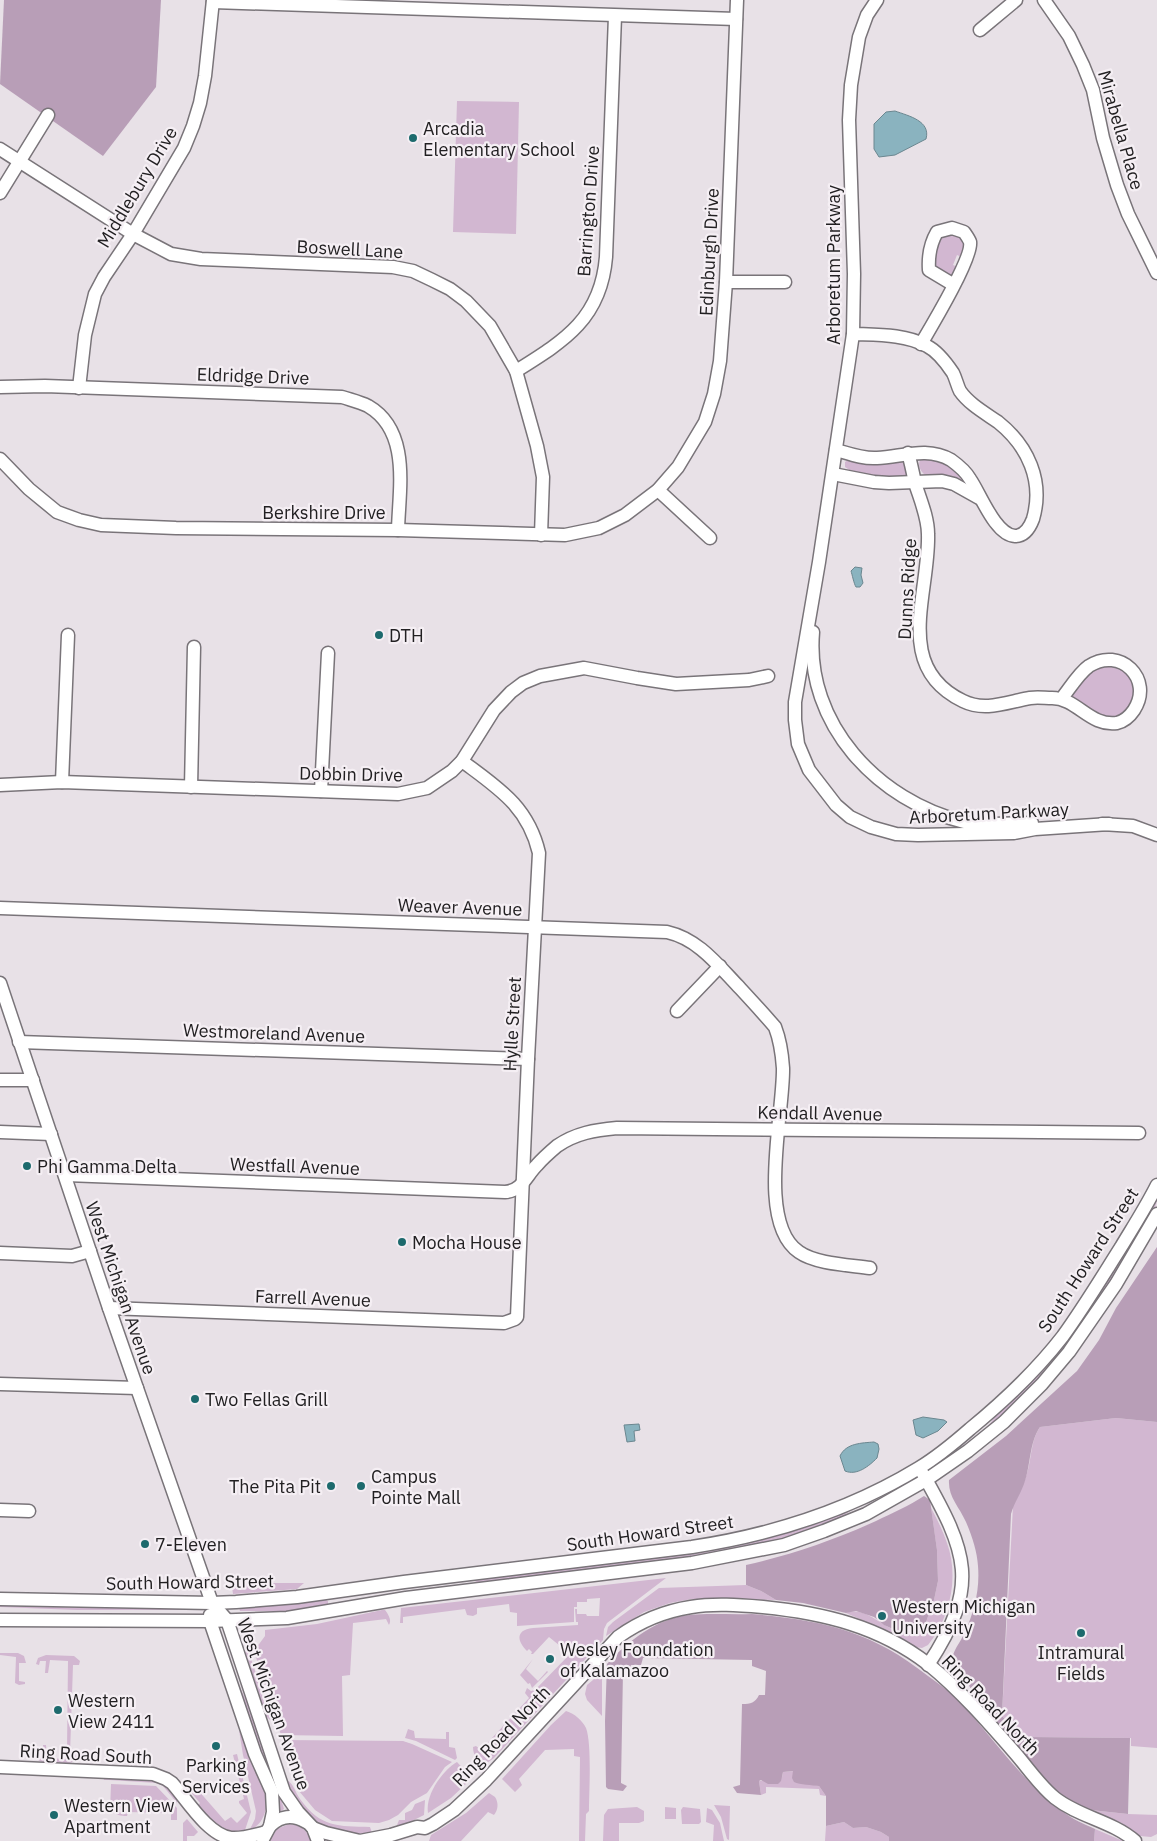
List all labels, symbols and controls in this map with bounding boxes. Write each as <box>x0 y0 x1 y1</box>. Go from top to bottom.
street label: Mirabella Place <box>1093 68 1149 193</box>
place label: Arcadia Elementary School <box>423 117 575 161</box>
street label: Middlebury Drive <box>92 122 182 252</box>
marker: Arcadia Elementary School <box>407 132 419 144</box>
street label: Barrington Drive <box>572 145 604 277</box>
street label: Arboretum Parkway <box>822 185 845 345</box>
street label: Edinburgh Drive <box>694 187 724 317</box>
street label: Boswell Lane <box>296 235 404 263</box>
street label: Eldridge Drive <box>196 363 310 389</box>
street label: Berkshire Drive <box>262 501 386 524</box>
street label: Dunns Ridge <box>893 538 921 640</box>
place label: DTH <box>389 624 424 647</box>
marker: DTH <box>373 629 385 641</box>
street label: Dobbin Drive <box>299 762 403 786</box>
street label: Arboretum Parkway <box>908 797 1070 829</box>
street label: Weaver Avenue <box>397 893 523 921</box>
street label: Hylle Street <box>498 976 526 1072</box>
street label: Westmoreland Avenue <box>182 1018 366 1048</box>
street label: Kendall Avenue <box>757 1100 883 1126</box>
street label: Westfall Avenue <box>230 1152 360 1180</box>
place label: Phi Gamma Delta <box>37 1155 177 1178</box>
marker: Phi Gamma Delta <box>21 1160 33 1172</box>
street label: South Howard Street <box>1033 1183 1143 1337</box>
street label: West Michigan Avenue <box>81 1199 161 1378</box>
place label: Mocha House <box>412 1231 522 1254</box>
marker: Mocha House <box>396 1236 408 1248</box>
street label: Farrell Avenue <box>255 1284 371 1312</box>
place label: Two Fellas Grill <box>205 1388 328 1411</box>
marker: Two Fellas Grill <box>189 1393 201 1405</box>
place label: Campus Pointe Mall <box>371 1465 461 1509</box>
place label: The Pita Pit <box>229 1475 321 1498</box>
marker: The Pita Pit <box>325 1480 337 1492</box>
marker: Campus Pointe Mall <box>355 1480 367 1492</box>
street label: South Howard Street <box>565 1510 735 1556</box>
place label: 7-Eleven <box>155 1533 227 1556</box>
marker: 7-Eleven <box>139 1538 151 1550</box>
street label: South Howard Street <box>106 1569 274 1595</box>
place label: Western Michigan University <box>892 1595 1036 1639</box>
marker: Western Michigan University <box>876 1610 888 1622</box>
street label: West Michigan Avenue <box>232 1615 316 1793</box>
marker: Intramural Fields <box>1075 1627 1087 1639</box>
place label: Wesley Foundation of Kalamazoo <box>560 1638 714 1682</box>
place label: Intramural Fields <box>1038 1641 1125 1685</box>
street label: Ring Road North <box>937 1650 1045 1760</box>
marker: Wesley Foundation of Kalamazoo <box>544 1653 556 1665</box>
street label: Ring Road North <box>447 1681 555 1791</box>
place label: Western View 2411 <box>68 1689 155 1733</box>
marker: Western View 2411 <box>52 1704 64 1716</box>
street label: Ring Road South <box>19 1739 153 1769</box>
marker: Parking Services <box>210 1740 222 1752</box>
place label: Parking Services <box>182 1754 250 1798</box>
place label: Western View Apartment <box>64 1794 175 1838</box>
marker: Western View Apartment <box>48 1809 60 1821</box>

